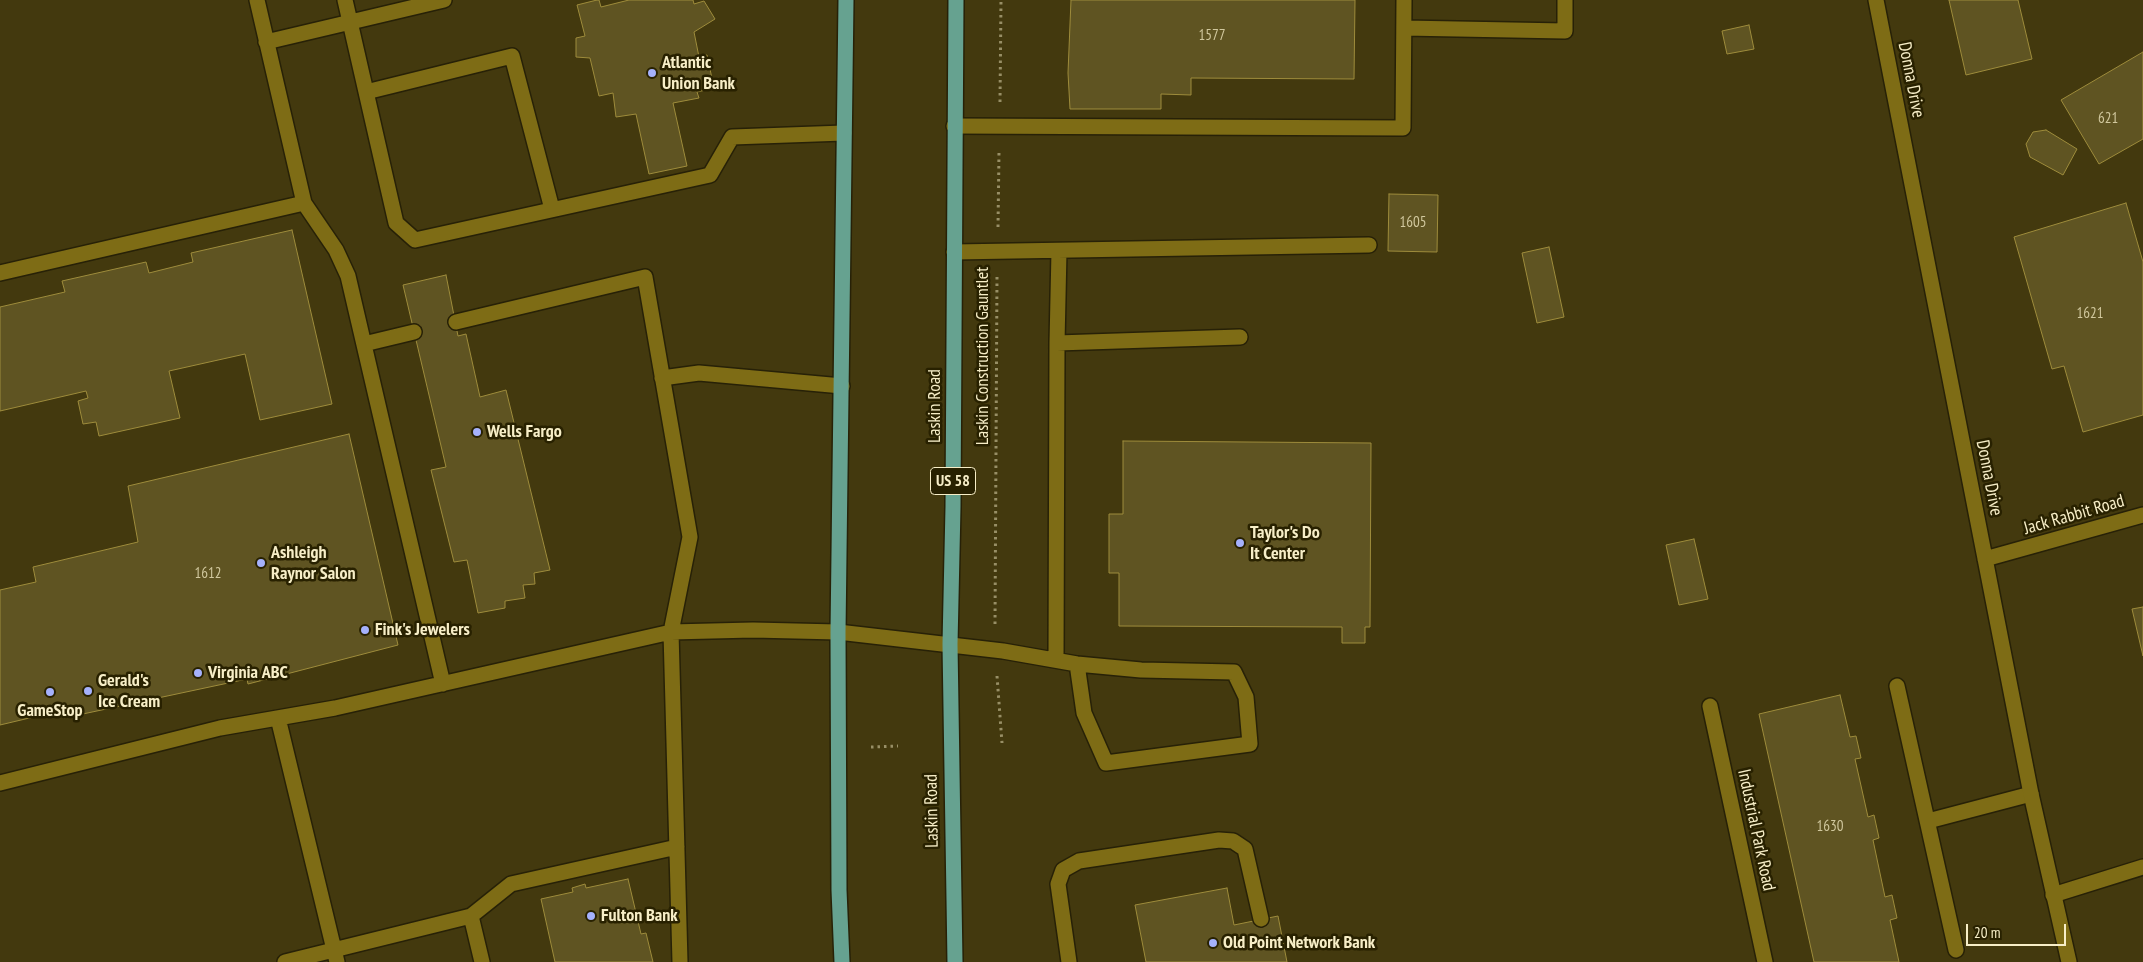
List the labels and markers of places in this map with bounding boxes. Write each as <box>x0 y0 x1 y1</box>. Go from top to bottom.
place label: Atlantic Union Bank <box>662 52 735 94</box>
marker: Atlantic Union Bank <box>646 67 658 79</box>
place label: Wells Fargo <box>487 421 562 443</box>
marker: Wells Fargo <box>471 426 483 438</box>
place label: Taylor's Do It Center <box>1250 522 1320 564</box>
marker: Taylor's Do It Center <box>1234 537 1246 549</box>
place label: Ashleigh Raynor Salon <box>271 542 356 584</box>
marker: Ashleigh Raynor Salon <box>255 557 267 569</box>
place label: Fink's Jewelers <box>375 619 470 641</box>
marker: Fink's Jewelers <box>359 624 371 636</box>
place label: Virginia ABC <box>208 662 288 684</box>
marker: Virginia ABC <box>192 667 204 679</box>
place label: Gerald's Ice Cream <box>98 670 160 712</box>
marker: Gerald's Ice Cream <box>82 685 94 697</box>
marker: GameStop <box>44 686 56 698</box>
place label: GameStop <box>17 700 83 722</box>
place label: Fulton Bank <box>601 905 678 927</box>
marker: Fulton Bank <box>585 910 597 922</box>
place label: Old Point Network Bank <box>1223 932 1375 954</box>
marker: Old Point Network Bank <box>1207 937 1219 949</box>

